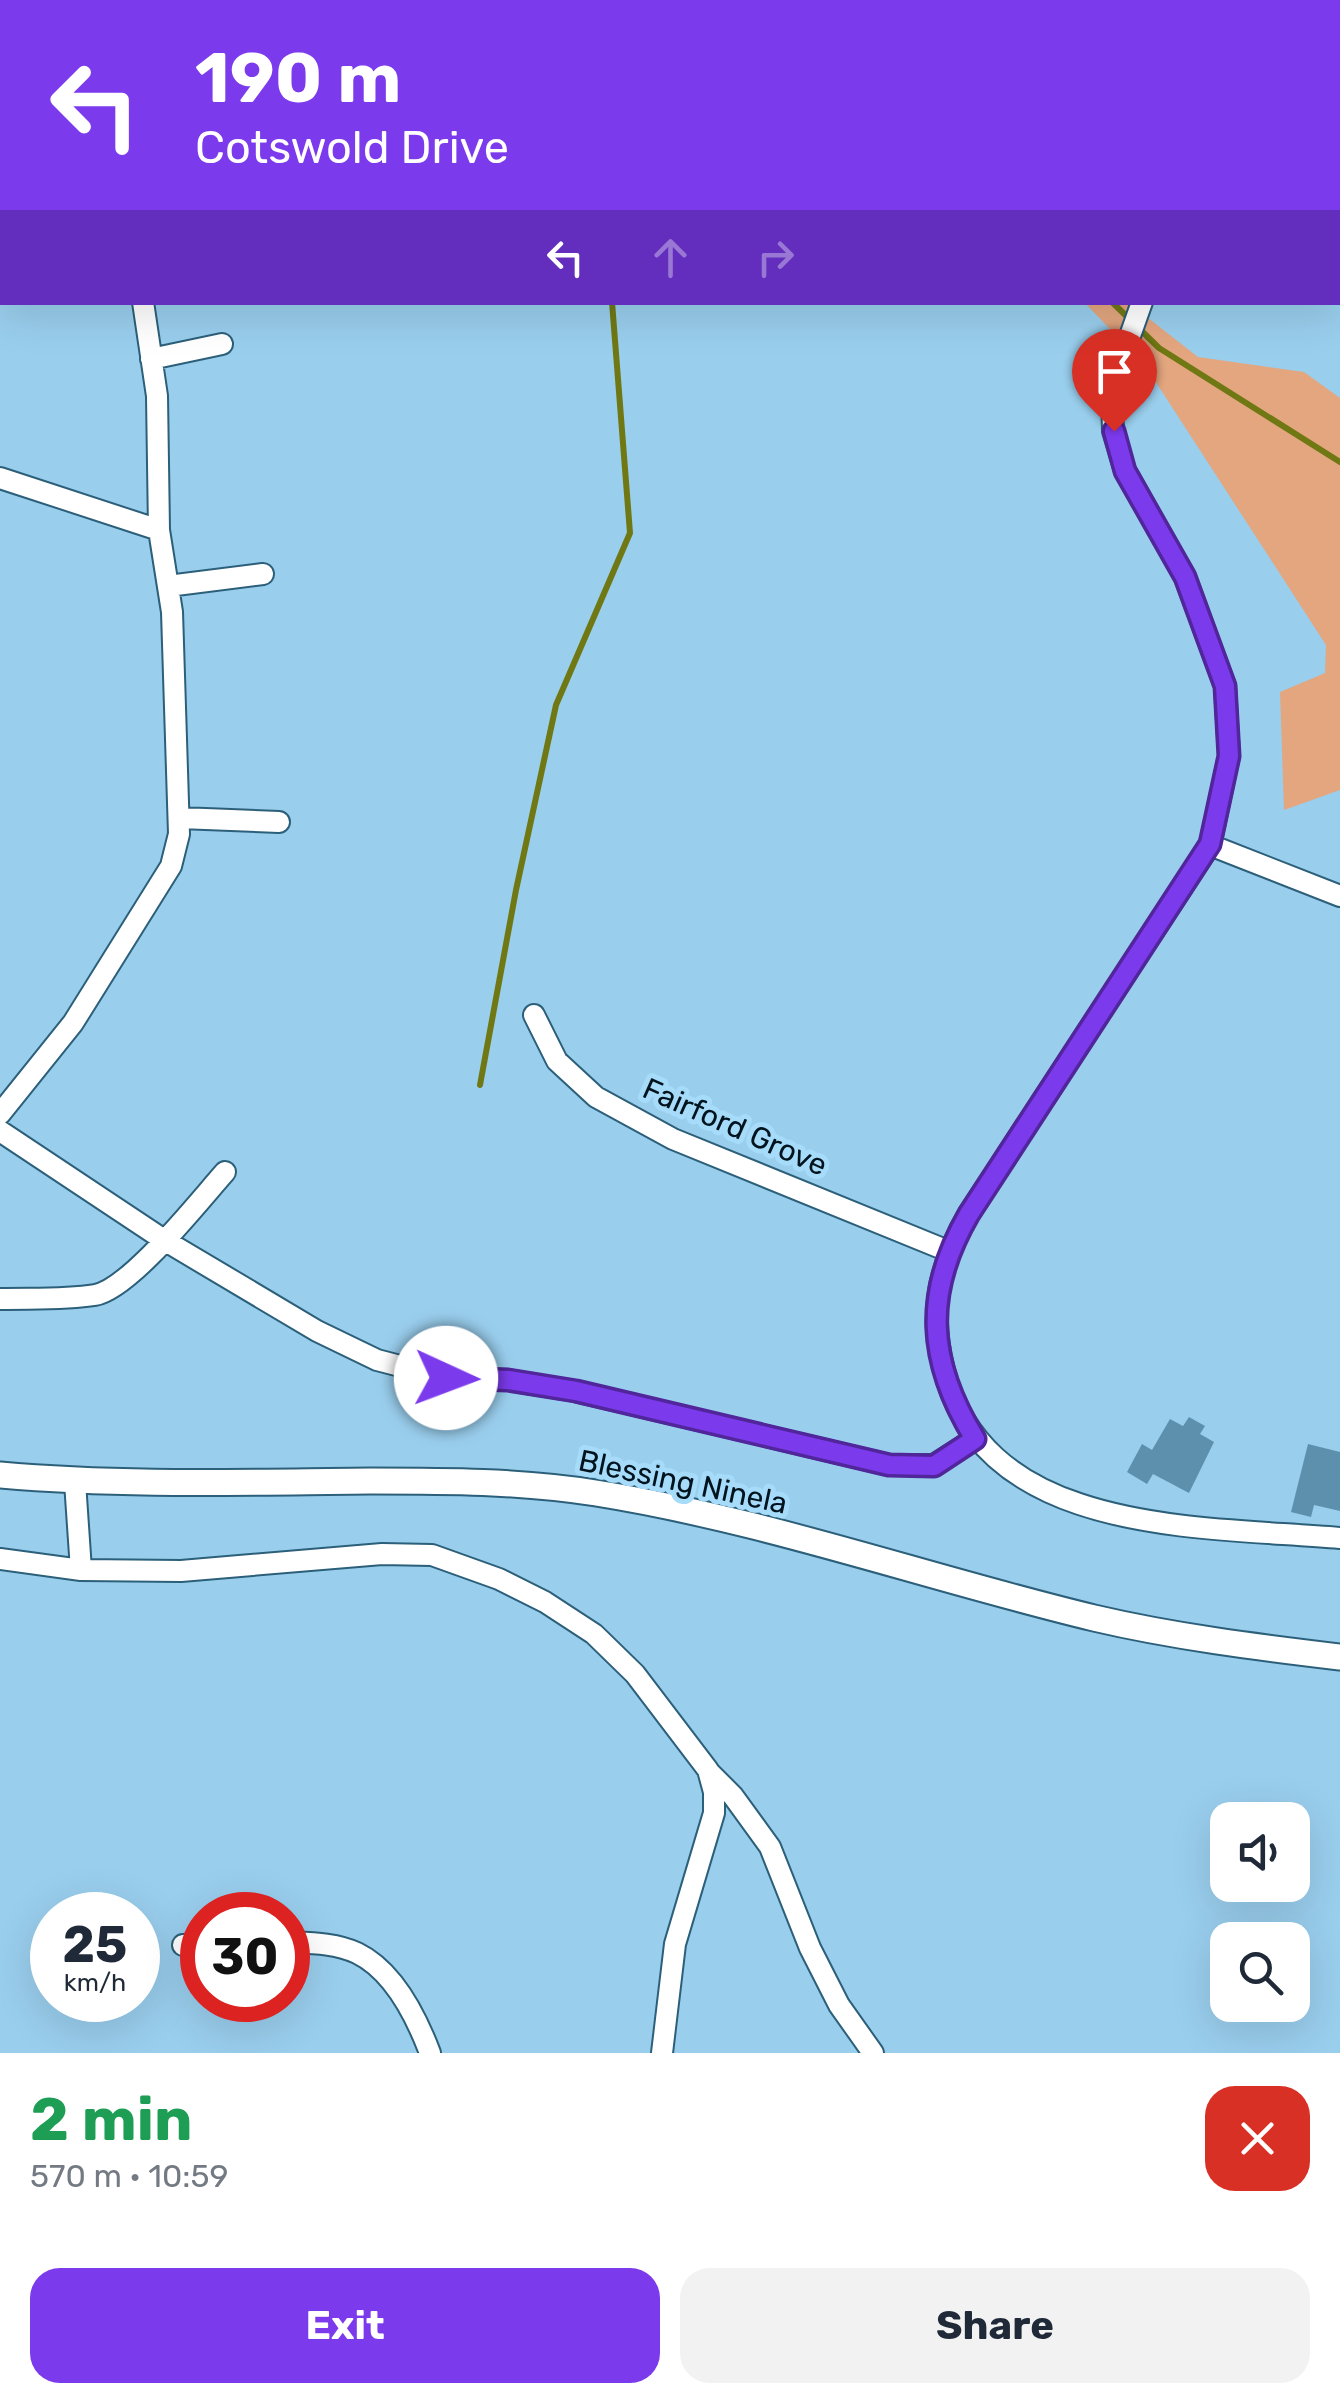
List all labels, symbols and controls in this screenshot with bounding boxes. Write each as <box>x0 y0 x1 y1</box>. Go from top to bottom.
text: 190 m <box>195 37 401 120</box>
icon: left <box>30 40 160 170</box>
text: Cotswold Drive <box>195 121 509 174</box>
icon: left <box>538 230 593 285</box>
icon: ahead <box>643 230 698 285</box>
icon: right <box>748 230 803 285</box>
pin <box>1072 329 1157 432</box>
icon: arrive <box>1087 344 1142 399</box>
street label: Fairford Grove <box>637 1070 833 1184</box>
position arrow <box>394 1326 498 1430</box>
street label: Blessing Ninela <box>575 1442 791 1522</box>
map controls <box>1210 1802 1310 2022</box>
button: sound <box>1210 1802 1310 1902</box>
speed limit sign: 30 <box>180 1892 310 2022</box>
text: 25 <box>63 1915 127 1975</box>
button: search <box>1210 1922 1310 2022</box>
text: km/h <box>64 1968 126 1997</box>
text: 2 min <box>30 2084 192 2155</box>
button: close <box>1205 2086 1310 2191</box>
text: 570 m · 10:59 <box>30 2157 228 2195</box>
button: Exit <box>30 2268 660 2383</box>
button: Share <box>680 2268 1310 2383</box>

